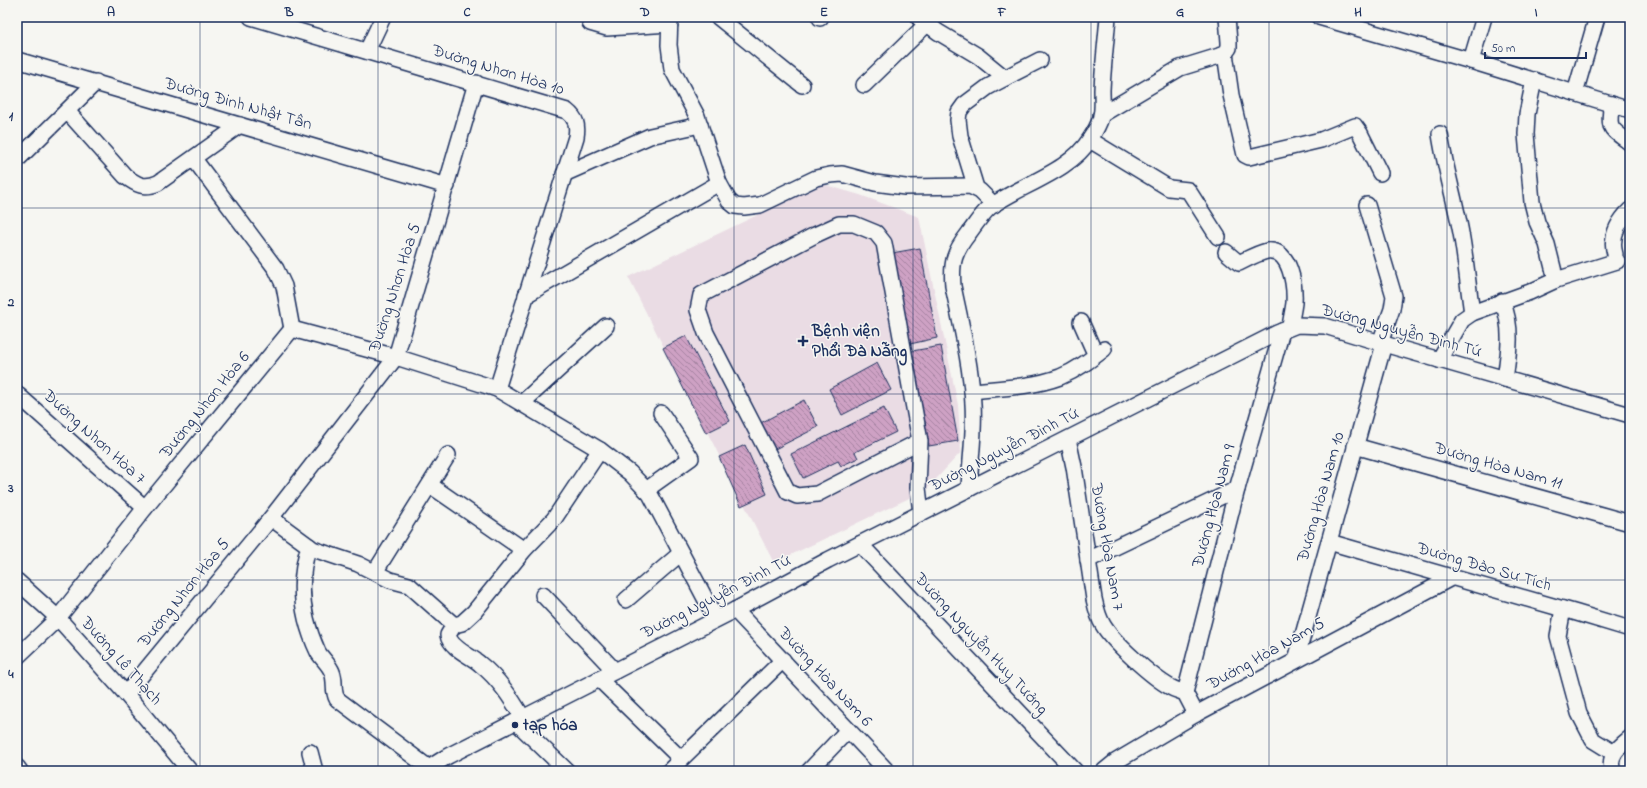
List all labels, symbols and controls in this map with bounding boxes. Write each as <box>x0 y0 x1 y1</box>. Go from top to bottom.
text: A <box>107 3 115 22</box>
text: B <box>284 3 294 22</box>
text: C <box>463 3 471 22</box>
text: D <box>639 3 650 22</box>
text: E <box>820 3 828 22</box>
text: F <box>997 3 1007 22</box>
text: G <box>1176 3 1184 22</box>
text: H <box>1354 3 1362 22</box>
text: I <box>1534 3 1538 22</box>
scale bar <box>1485 34 1586 60</box>
street label: Đường Nhơn Hòa 10 <box>427 38 567 104</box>
text: 50 m <box>1491 40 1515 58</box>
street label: Đường Đinh Nhật Tân <box>160 71 315 139</box>
text: 1 <box>9 107 14 126</box>
street label: Đường Nhơn Hòa 5 <box>362 220 430 357</box>
text: 2 <box>7 293 15 312</box>
street label: Đường Nguyễn Đình Tứ <box>1317 297 1484 366</box>
place label: Bệnh viện Phổi Đà Nẵng <box>811 319 907 366</box>
marker: Bệnh viện Phổi Đà Nẵng <box>797 335 809 347</box>
street label: Đường Nhơn Hòa 6 <box>153 345 258 466</box>
street label: Đường Nhơn Hòa 7 <box>35 383 151 492</box>
street label: Đường Nguyễn Đình Tứ <box>924 401 1084 501</box>
street label: Đường Hòa Nam 10 <box>1290 429 1353 566</box>
street label: Đường Hòa Nam 11 <box>1429 435 1566 498</box>
street label: Đường Hòa Nam 9 <box>1185 442 1244 572</box>
text: 3 <box>7 479 14 498</box>
street label: Đường Hòa Nam 7 <box>1081 481 1130 613</box>
street label: Đường Nhơn Hòa 5 <box>131 533 238 655</box>
street label: Đường Đào Sư Tích <box>1412 536 1554 600</box>
street label: Đường Nguyễn Đình Tứ <box>636 548 796 648</box>
street label: Đường Nguyễn Huy Tưởng <box>906 566 1054 722</box>
street label: Đường Lê Thạch <box>72 610 168 712</box>
street label: Đường Hòa Nam 5 <box>1202 611 1331 699</box>
street label: Đường Hòa Nam 6 <box>770 621 878 734</box>
text: 4 <box>7 665 14 684</box>
place label: tạp hóa <box>522 713 578 738</box>
marker: tạp hóa <box>510 720 520 730</box>

